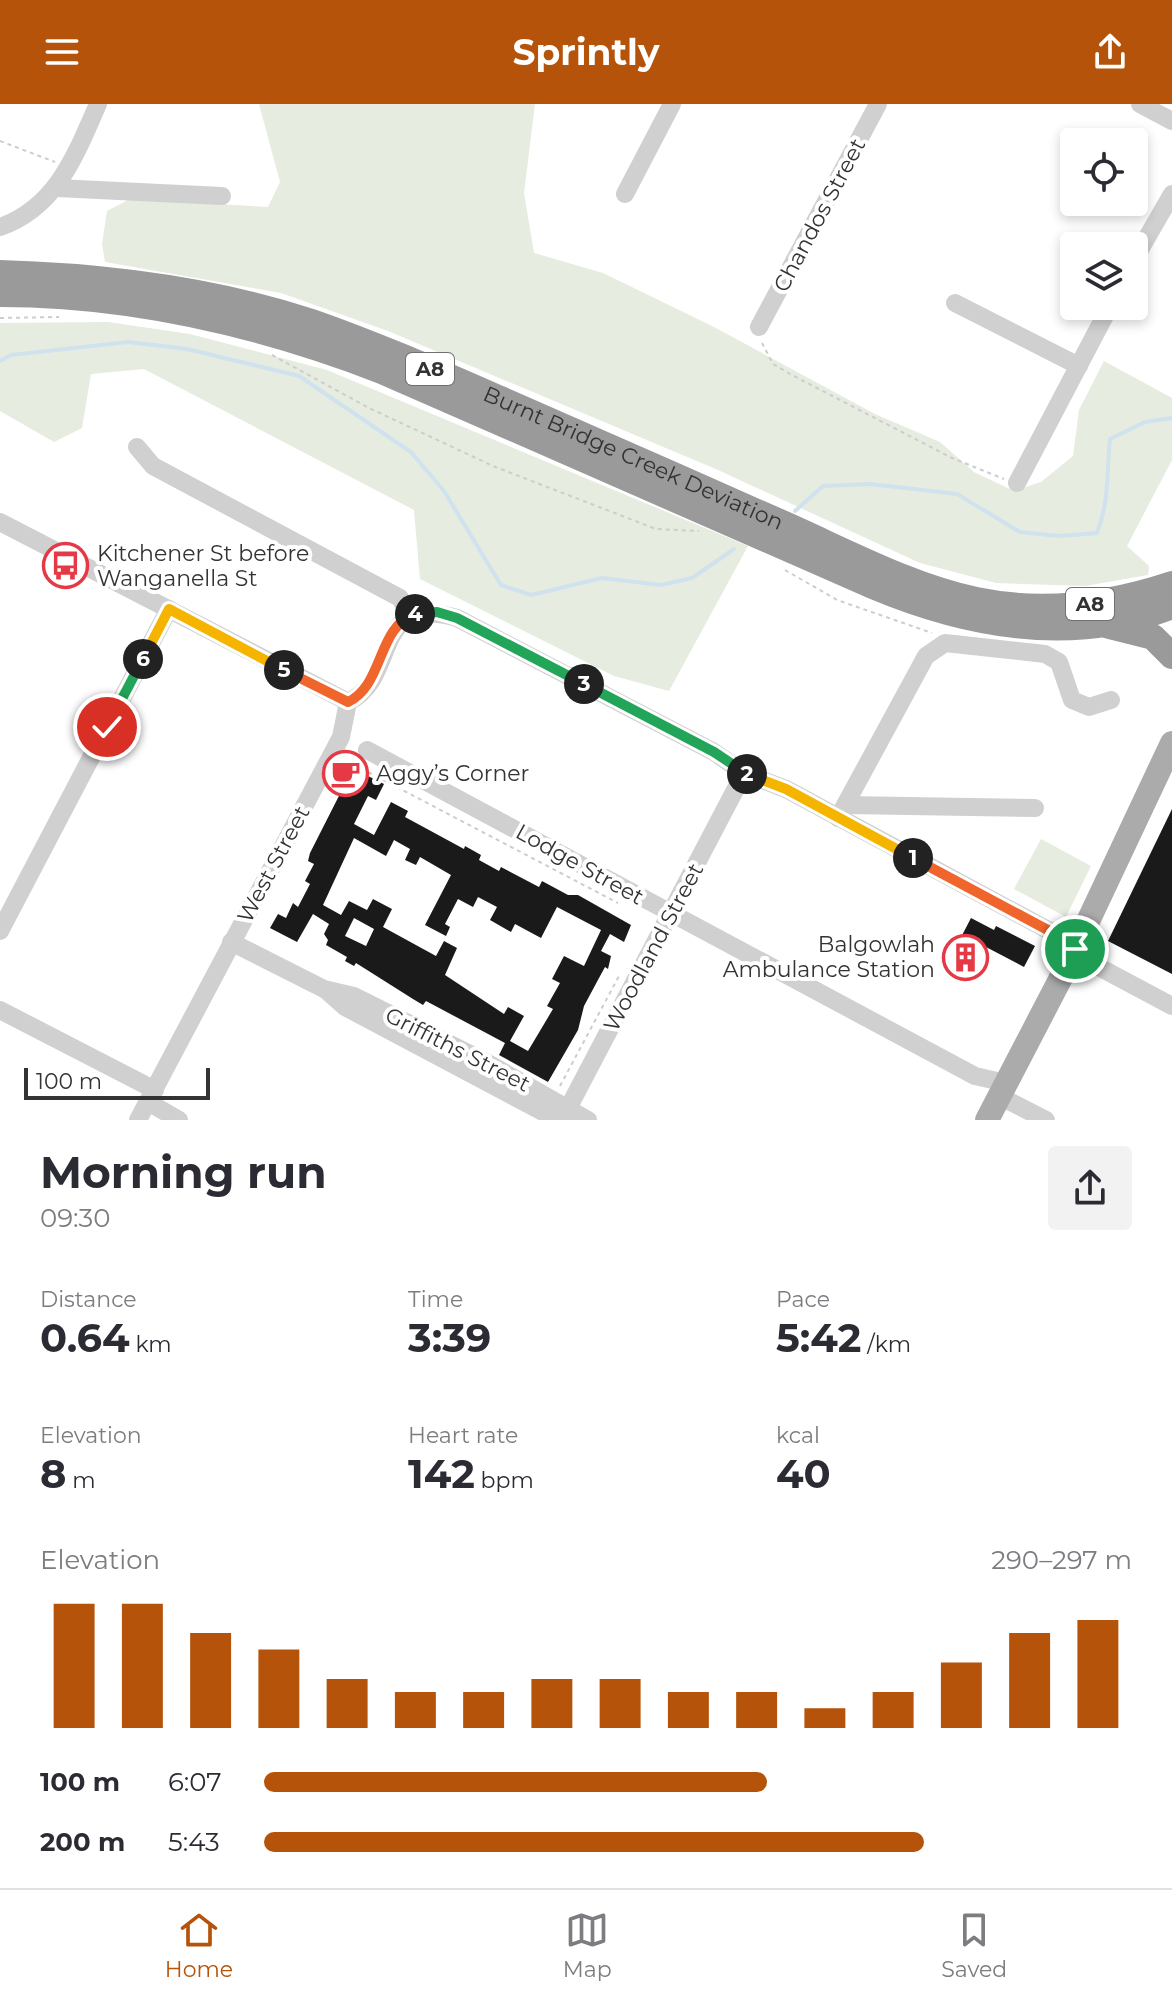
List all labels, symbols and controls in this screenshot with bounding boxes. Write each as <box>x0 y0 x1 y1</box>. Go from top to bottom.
icon: menu <box>40 30 84 74</box>
text: Sprintly <box>513 30 659 74</box>
icon: share <box>1088 30 1132 74</box>
map controls <box>1060 128 1148 320</box>
button: locate <box>1060 128 1148 216</box>
street label: Chandos Street <box>768 134 871 297</box>
button: layers <box>1060 232 1148 320</box>
road number: A8 <box>406 353 454 385</box>
street label: Burnt Bridge Creek Deviation <box>479 380 788 536</box>
place label: Kitchener St before Wanganella St <box>97 540 309 592</box>
bus stop icon: Kitchener St before Wanganella St <box>42 542 90 590</box>
road number: A8 <box>1066 588 1114 620</box>
pin: 4 <box>395 594 435 634</box>
text: 4 <box>407 600 423 627</box>
pin: 6 <box>123 639 163 679</box>
text: 6 <box>136 645 150 672</box>
pin: 5 <box>264 650 304 690</box>
text: 5 <box>277 656 291 683</box>
pin: 3 <box>564 664 604 704</box>
text: 3 <box>577 670 591 697</box>
pin <box>73 693 141 761</box>
icon: check <box>85 705 129 749</box>
cafe icon: Aggy’s Corner <box>321 749 369 797</box>
pin: 2 <box>727 754 767 794</box>
place label: Aggy’s Corner <box>376 760 529 787</box>
text: 2 <box>741 760 753 787</box>
street label: West Street <box>231 801 316 927</box>
street label: Lodge Street <box>511 818 649 911</box>
pin: 1 <box>893 838 933 878</box>
text: 1 <box>909 844 917 871</box>
street label: Woodland Street <box>598 858 709 1036</box>
pin <box>1041 915 1109 983</box>
icon: arrive <box>1053 927 1097 971</box>
place label: Balgowlah Ambulance Station <box>723 931 935 983</box>
building icon: Balgowlah Ambulance Station <box>942 933 990 981</box>
street label: Griffiths Street <box>381 1001 535 1098</box>
scale bar <box>24 1064 210 1100</box>
text: 100 m <box>36 1068 102 1095</box>
text: Morning run <box>40 1145 327 1199</box>
button: share <box>1048 1146 1132 1230</box>
text: 09:30 <box>40 1202 110 1234</box>
text: Distance <box>40 1286 137 1313</box>
text: Time <box>408 1286 463 1313</box>
text: Pace <box>776 1286 830 1313</box>
text: 0.64 <box>40 1313 130 1362</box>
text: 3:39 <box>408 1313 491 1362</box>
text: 5:42 <box>776 1313 861 1362</box>
text: km <box>130 1331 172 1358</box>
text: /km <box>861 1331 911 1358</box>
text: Elevation <box>40 1422 142 1449</box>
text: Heart rate <box>408 1422 518 1449</box>
text: kcal <box>776 1422 820 1449</box>
text: 8 <box>40 1449 66 1498</box>
text: 142 <box>408 1449 475 1498</box>
text: 40 <box>776 1449 831 1498</box>
text: m <box>66 1467 96 1494</box>
text: bpm <box>475 1467 534 1494</box>
text: Elevation <box>40 1544 160 1576</box>
text: 290–297 m <box>991 1544 1132 1576</box>
text: 100 m <box>40 1766 120 1798</box>
text: 6:07 <box>168 1766 222 1798</box>
text: 200 m <box>40 1826 125 1858</box>
text: 5:43 <box>168 1826 220 1858</box>
tab: Home <box>165 1908 233 1983</box>
tab: Map <box>563 1908 612 1983</box>
tab: Saved <box>941 1908 1007 1983</box>

